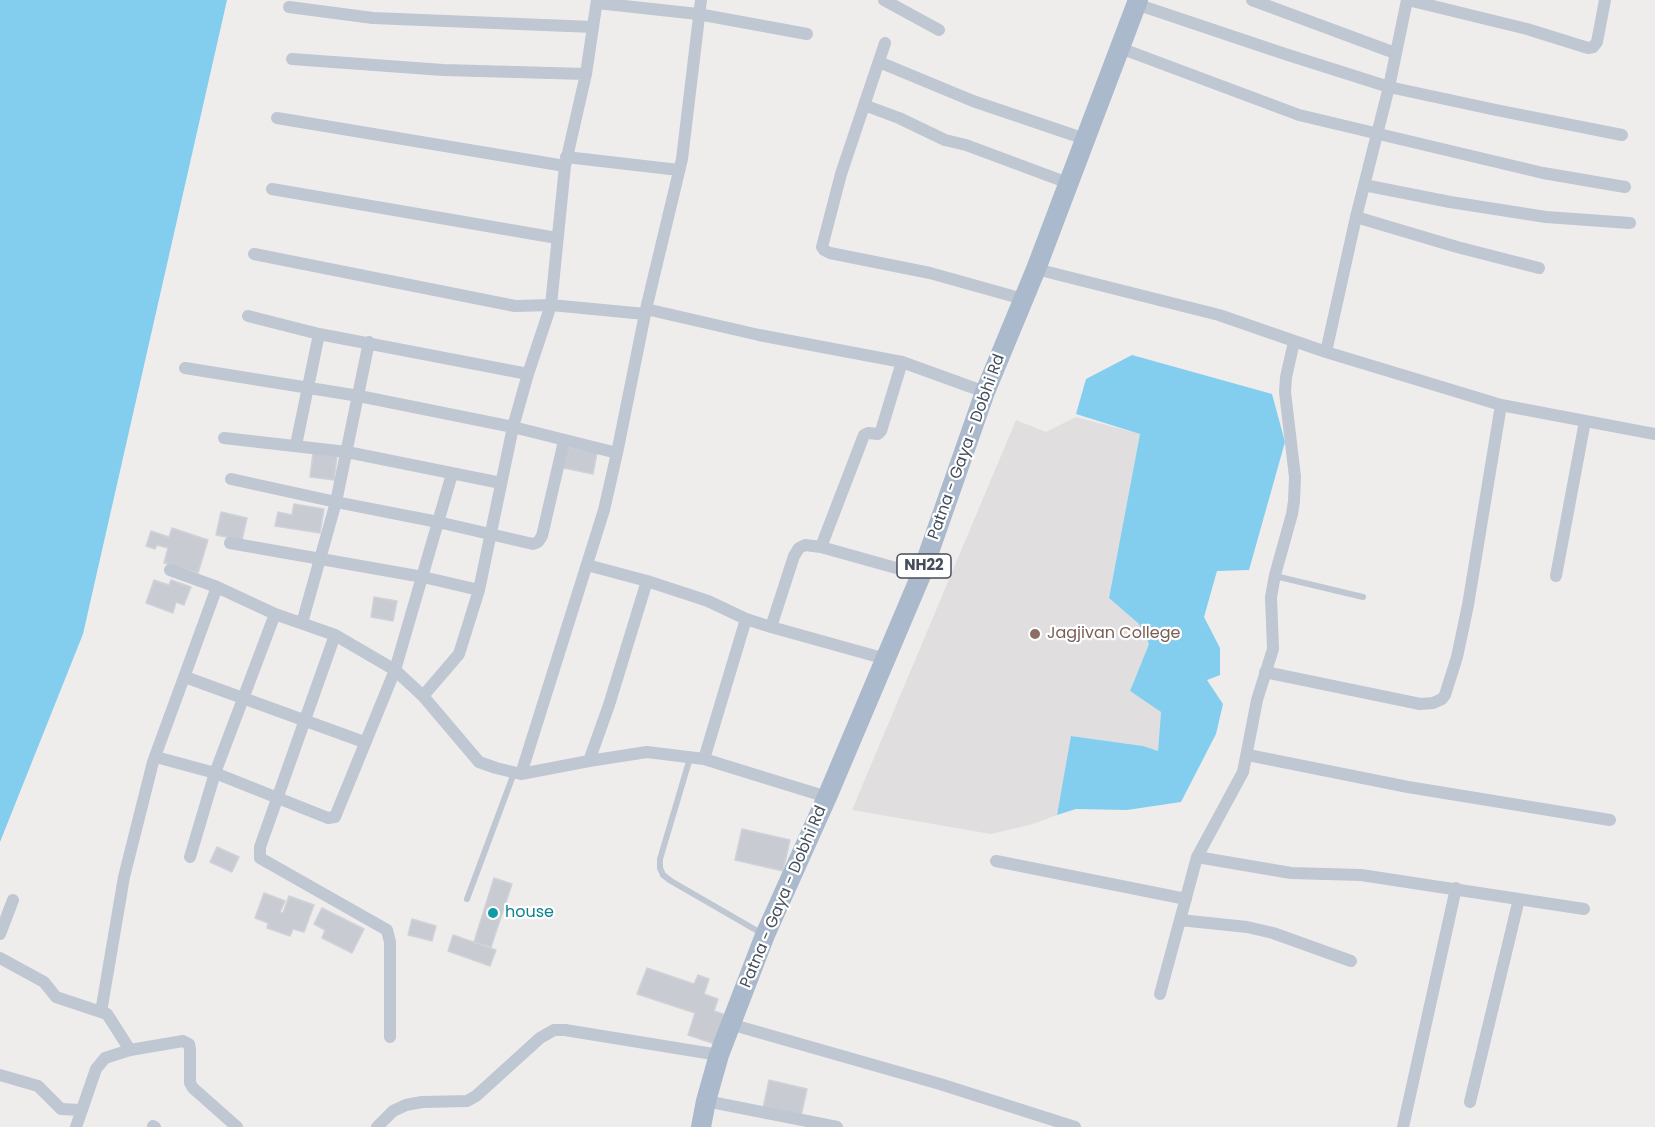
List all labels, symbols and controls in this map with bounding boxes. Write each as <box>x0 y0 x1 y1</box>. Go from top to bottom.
street label: Patna - Gaya - Dobhi Rd <box>924 352 1010 542</box>
road number: NH22 <box>897 554 951 578</box>
place label: Jagjivan College <box>1047 624 1180 644</box>
marker: Jagjivan College <box>1028 627 1042 641</box>
street label: Patna - Gaya - Dobhi Rd <box>737 803 831 991</box>
place label: house <box>505 903 554 923</box>
marker: house <box>486 906 500 920</box>

